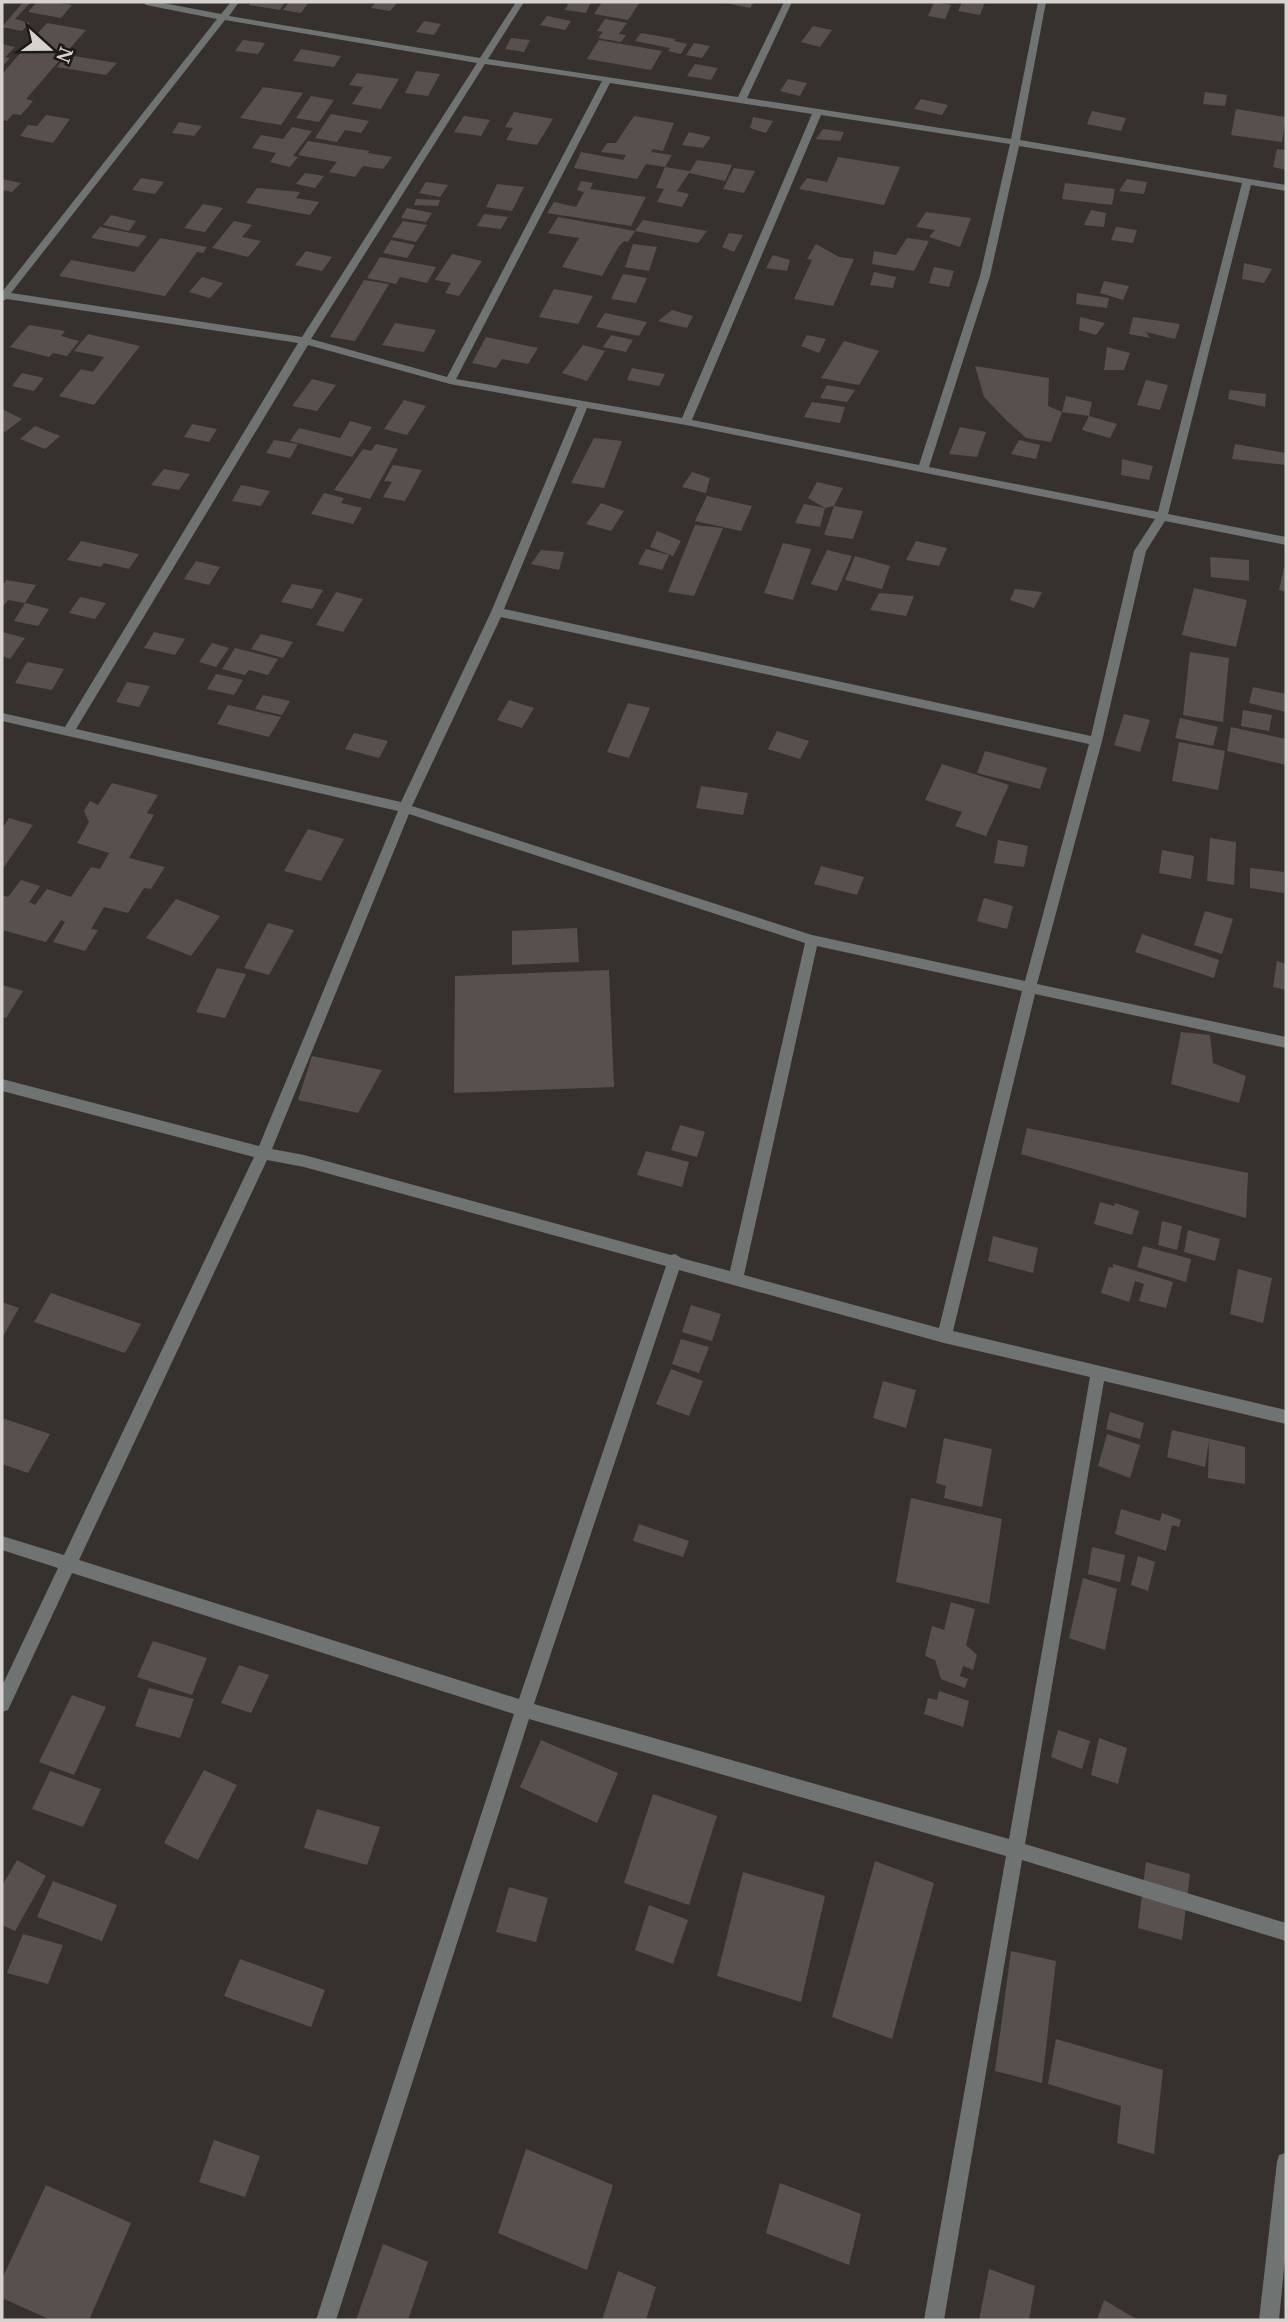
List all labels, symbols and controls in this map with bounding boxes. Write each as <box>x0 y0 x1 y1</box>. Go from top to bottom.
north arrow <box>14 14 84 84</box>
text: N <box>50 43 80 67</box>

